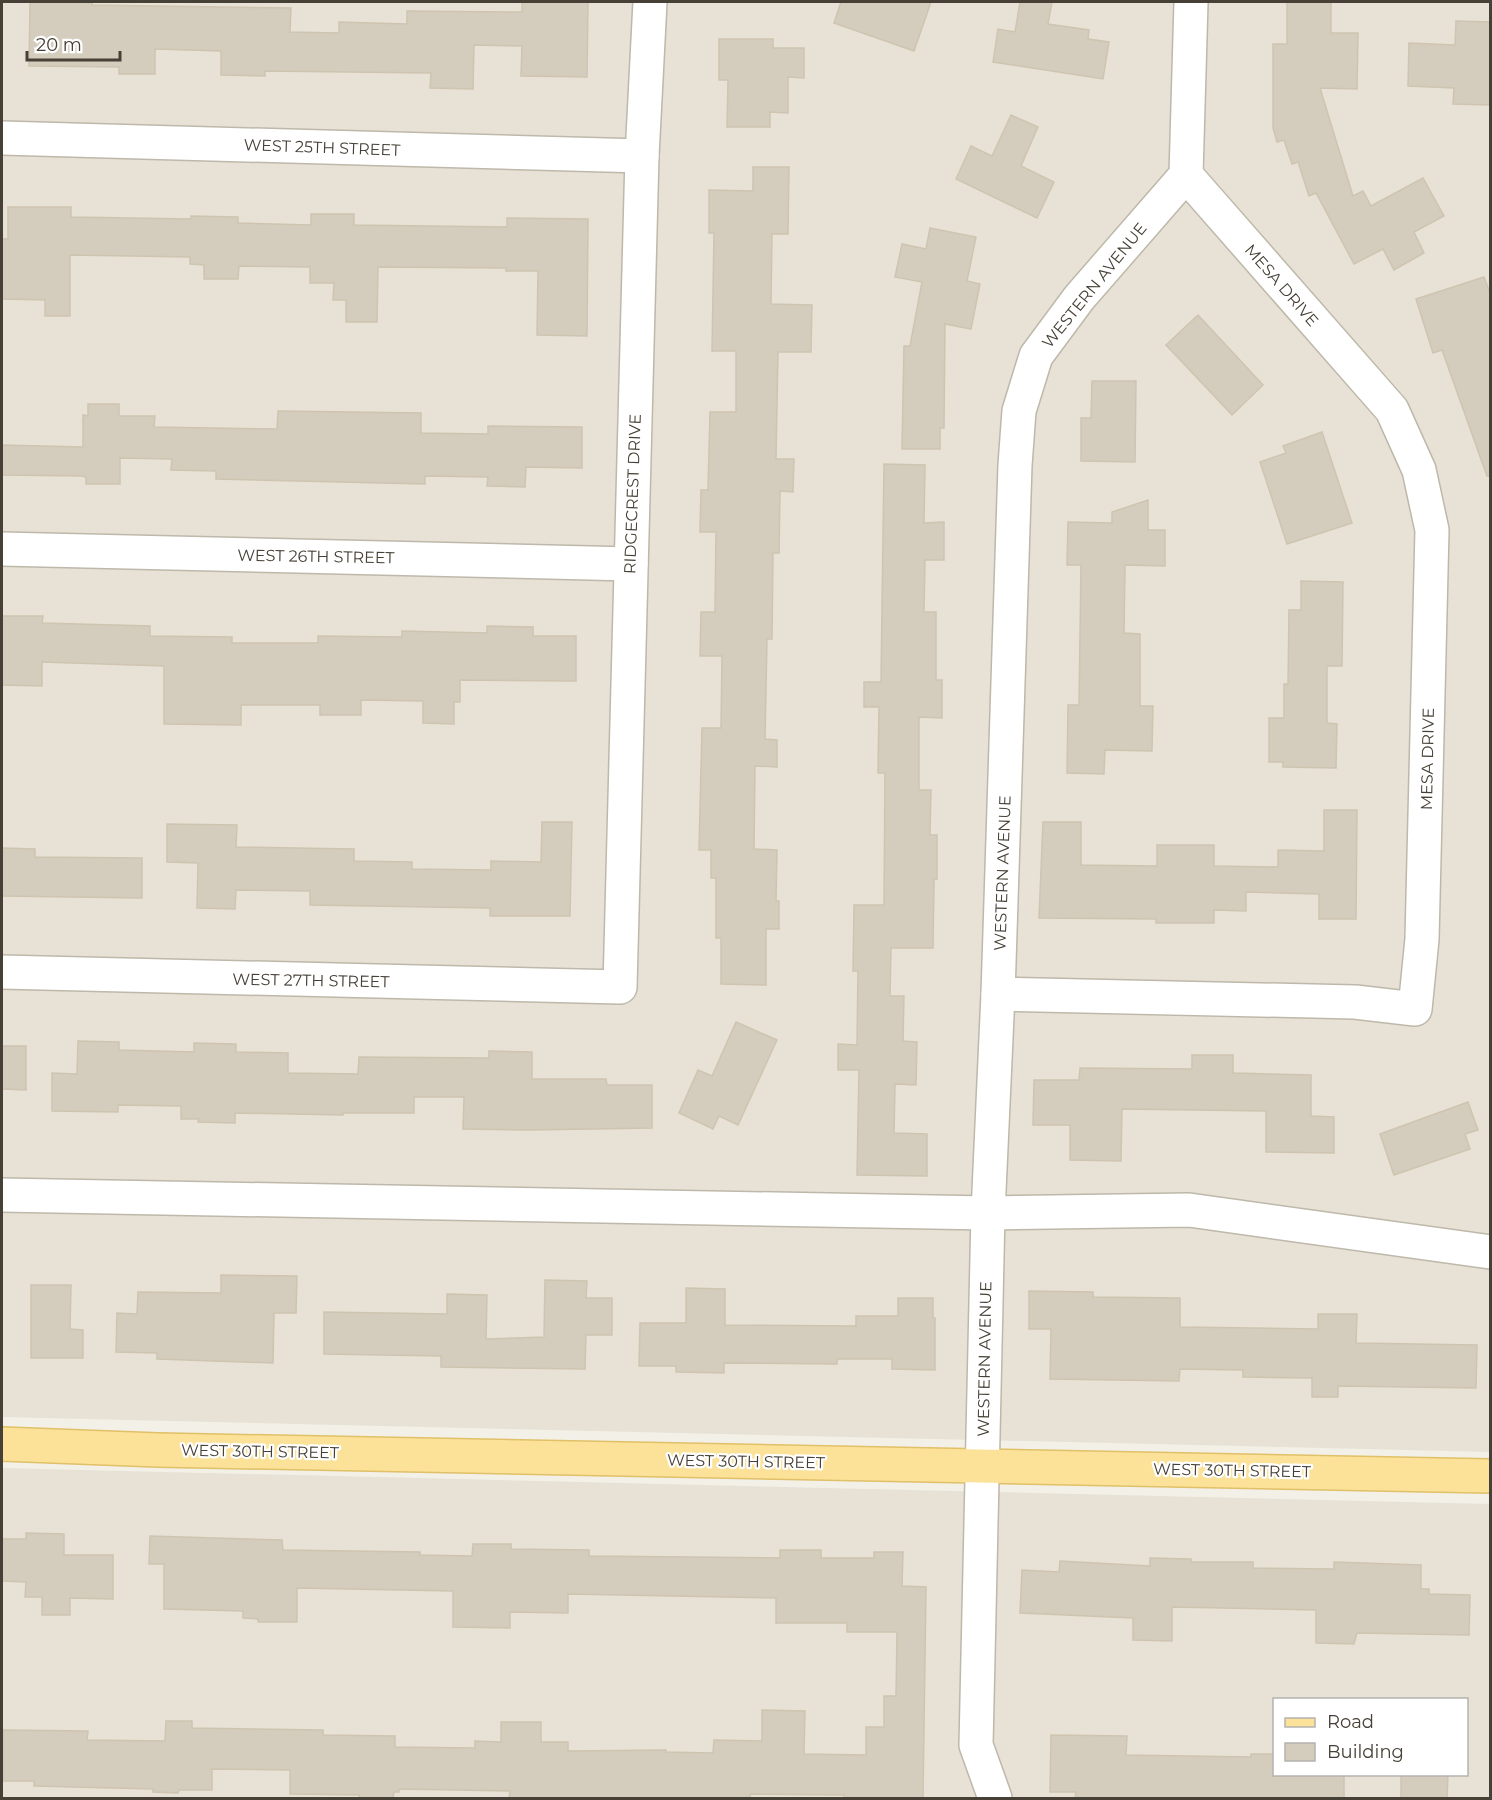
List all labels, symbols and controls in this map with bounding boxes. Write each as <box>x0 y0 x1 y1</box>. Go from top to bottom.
scale bar <box>27 24 120 62</box>
text: 20 m <box>36 34 82 56</box>
street label: WEST 25TH STREET <box>243 135 401 160</box>
street label: WESTERN AVENUE <box>1038 219 1151 352</box>
street label: MESA DRIVE <box>1241 240 1322 330</box>
street label: RIDGECREST DRIVE <box>620 414 645 574</box>
street label: WEST 26TH STREET <box>237 546 396 567</box>
street label: MESA DRIVE <box>1417 708 1438 810</box>
street label: WESTERN AVENUE <box>990 795 1015 951</box>
street label: WEST 27TH STREET <box>232 970 391 991</box>
street label: WESTERN AVENUE <box>974 1281 995 1437</box>
street label: WEST 30TH STREET <box>181 1441 340 1462</box>
street label: WEST 30TH STREET <box>667 1451 826 1472</box>
street label: WEST 30TH STREET <box>1153 1460 1312 1481</box>
legend <box>1273 1698 1468 1776</box>
text: Road <box>1327 1711 1374 1733</box>
text: Building <box>1327 1741 1404 1763</box>

